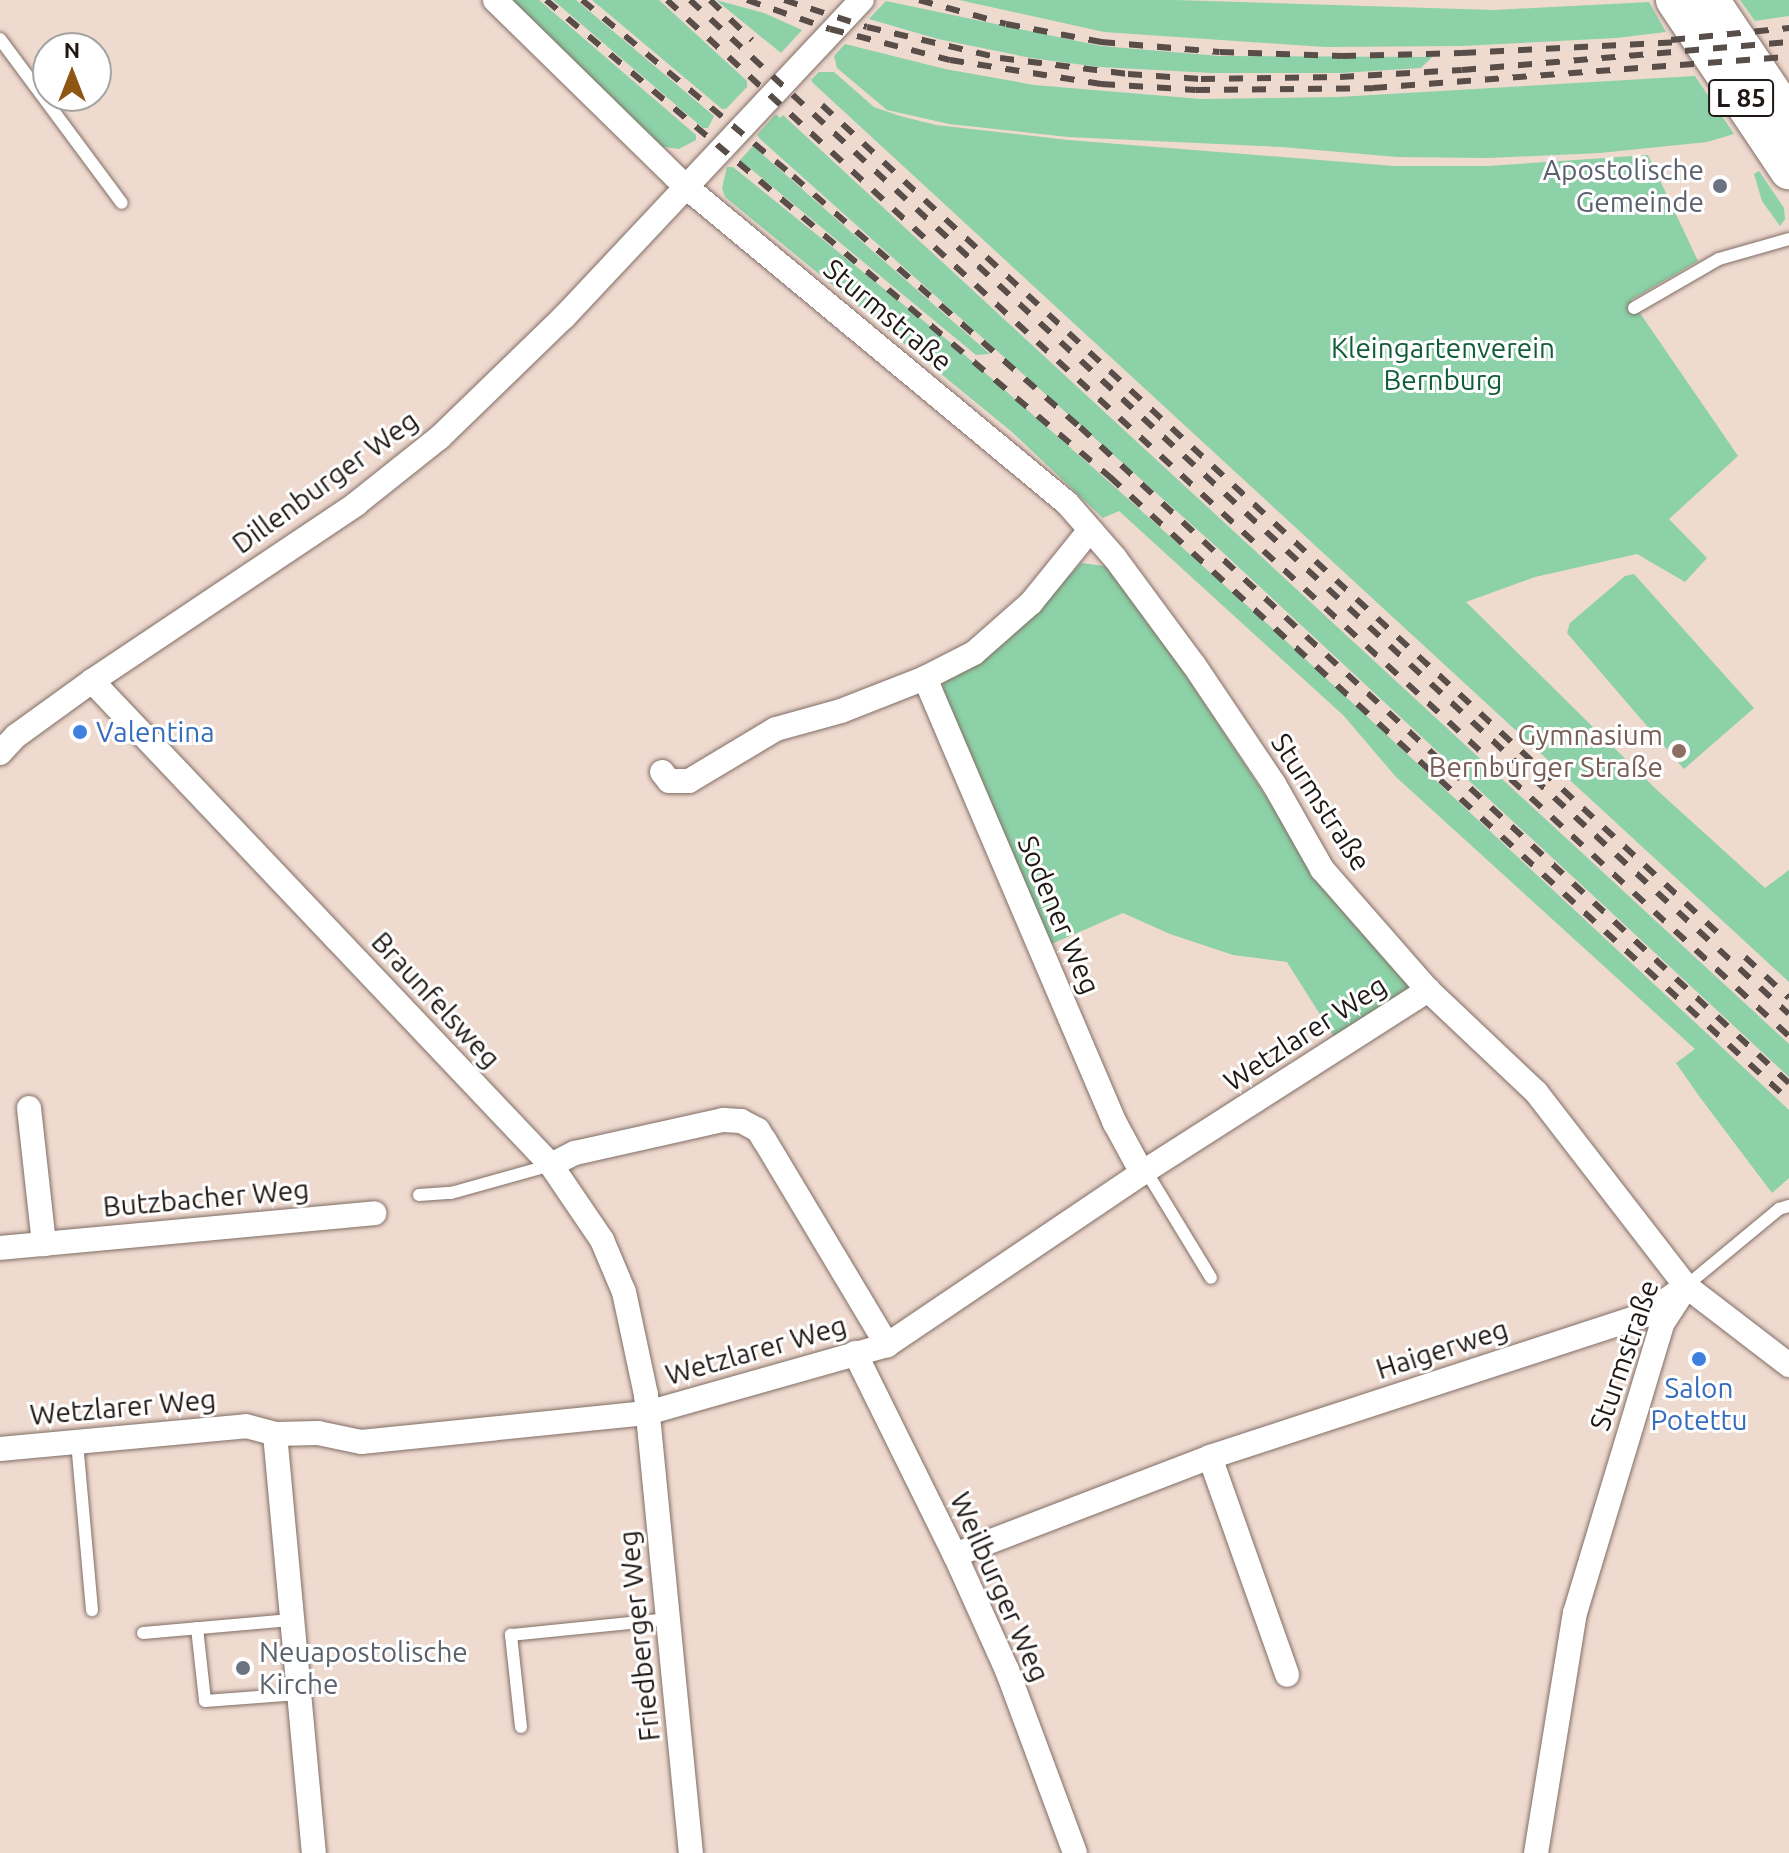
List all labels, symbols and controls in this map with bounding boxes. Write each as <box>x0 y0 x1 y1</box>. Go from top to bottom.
north arrow <box>32 32 112 112</box>
text: N <box>64 37 80 62</box>
road number: L 85 <box>1707 76 1775 120</box>
place label: Apostolische Gemeinde <box>1543 153 1704 219</box>
marker: Apostolische Gemeinde <box>1711 177 1729 195</box>
street label: Sturmstraße <box>817 252 959 378</box>
park label: Kleingartenverein Bernburg <box>1331 331 1555 397</box>
street label: Dillenburger Weg <box>226 403 424 561</box>
place label: Valentina <box>96 715 215 749</box>
place label: Gymnasium Bernburger Straße <box>1429 718 1663 784</box>
marker: Valentina <box>71 723 89 741</box>
street label: Sturmstraße <box>1264 727 1378 877</box>
marker: Gymnasium Bernburger Straße <box>1670 742 1688 760</box>
street label: Sodener Weg <box>1011 831 1107 999</box>
street label: Braunfelsweg <box>365 925 507 1075</box>
street label: Wetzlarer Weg <box>1218 968 1392 1098</box>
street label: Butzbacher Weg <box>101 1172 311 1224</box>
street label: Sturmstraße <box>1583 1275 1665 1435</box>
street label: Wetzlarer Weg <box>662 1308 850 1392</box>
street label: Haigerweg <box>1372 1312 1512 1386</box>
marker: Salon Potettu <box>1690 1350 1708 1368</box>
place label: Salon Potettu <box>1650 1371 1748 1437</box>
street label: Wetzlarer Weg <box>29 1382 217 1432</box>
street label: Weilburger Weg <box>943 1487 1057 1687</box>
street label: Friedberger Weg <box>611 1529 667 1743</box>
place label: Neuapostolische Kirche <box>259 1635 468 1701</box>
marker: Neuapostolische Kirche <box>234 1659 252 1677</box>

